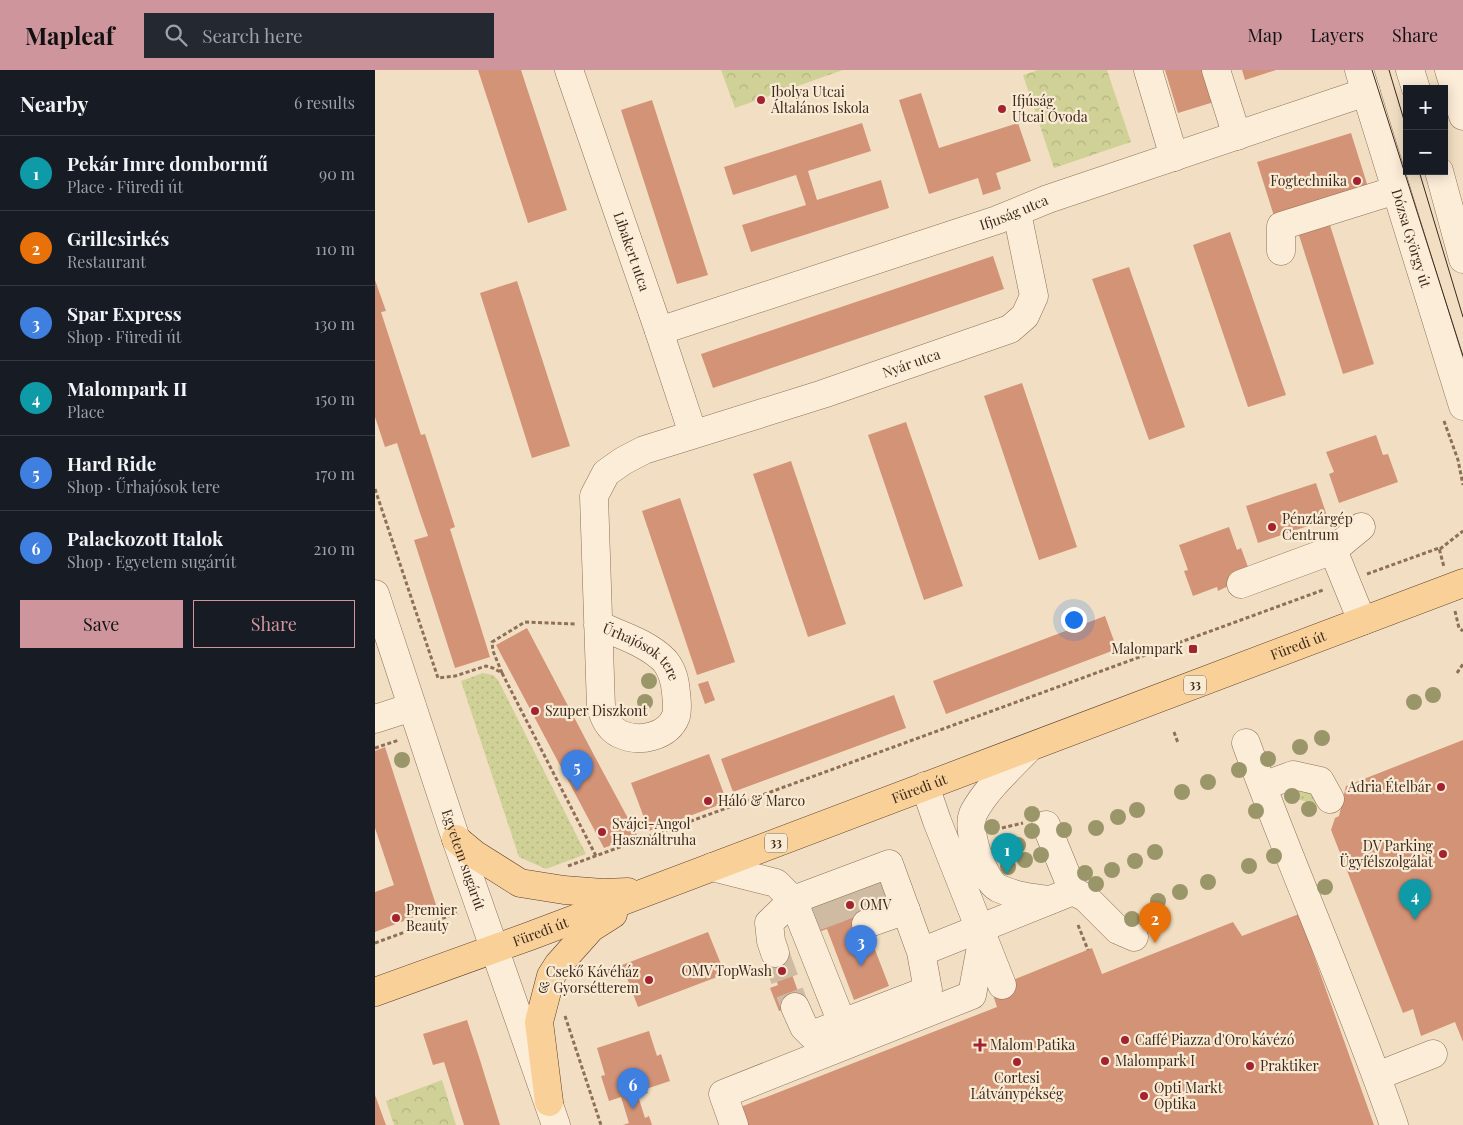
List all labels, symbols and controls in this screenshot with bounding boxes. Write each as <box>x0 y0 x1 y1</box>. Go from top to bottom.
search box <box>144 13 494 58</box>
text: Mapleaf <box>25 19 114 51</box>
icon: search <box>162 21 190 49</box>
text: Search here <box>202 22 303 48</box>
text: Map <box>1247 23 1282 47</box>
text: Layers <box>1310 23 1364 47</box>
text: Share <box>1392 23 1438 47</box>
place label: Ibolya Utcai Általános Iskola <box>770 82 869 117</box>
map controls <box>1403 85 1448 175</box>
button: + <box>1403 85 1448 130</box>
text: Nearby <box>20 89 89 117</box>
place label: Ifjúság Utcai Óvoda <box>1012 91 1088 126</box>
text: 6 results <box>294 92 355 113</box>
marker: Ibolya Utcai Általános Iskola <box>755 94 767 106</box>
marker: Ifjúság Utcai Óvoda <box>996 103 1008 115</box>
button: − <box>1403 130 1448 175</box>
text: Pekár Imre dombormű <box>67 150 268 176</box>
text: 1 <box>33 163 39 184</box>
text: 90 m <box>319 163 355 184</box>
place label: Fogtechnika <box>1270 171 1347 190</box>
marker: Fogtechnika <box>1351 175 1363 187</box>
text: Place · Füredi út <box>67 176 183 197</box>
street label: Dózsa György út <box>1387 186 1436 291</box>
street label: Ifjuság utca <box>977 190 1051 234</box>
street label: Libakert utca <box>610 209 655 294</box>
text: Grillcsirkés <box>67 225 169 251</box>
text: 2 <box>32 238 40 259</box>
text: 110 m <box>315 238 355 259</box>
text: Restaurant <box>67 251 146 272</box>
text: Spar Express <box>67 300 182 326</box>
text: 3 <box>32 313 40 334</box>
text: 130 m <box>314 313 355 334</box>
text: Shop · Füredi út <box>67 326 182 347</box>
street label: Nyár utca <box>880 344 943 382</box>
text: Malompark II <box>67 375 187 401</box>
text: 4 <box>32 388 40 409</box>
text: 150 m <box>315 388 355 409</box>
text: Place <box>67 401 105 422</box>
text: Hard Ride <box>67 450 156 476</box>
text: 5 <box>32 463 40 484</box>
text: 170 m <box>315 463 355 484</box>
text: Shop · Űrhajósok tere <box>67 476 220 497</box>
place label: Pénztárgép Centrum <box>1282 509 1353 544</box>
marker: Pénztárgép Centrum <box>1266 521 1278 533</box>
text: Palackozott Italok <box>67 525 223 551</box>
text: 6 <box>32 538 40 559</box>
text: 210 m <box>314 538 355 559</box>
text: Shop · Egyetem sugárút <box>67 551 236 572</box>
button: Save <box>20 600 183 648</box>
button: Share <box>193 600 355 648</box>
your location <box>1061 607 1087 633</box>
street label: Űrhajósok tere <box>600 618 684 683</box>
street label: Füredi út <box>1267 625 1329 664</box>
place label: Malompark <box>1111 639 1183 658</box>
marker: Malompark <box>1187 643 1199 655</box>
road number: 33 <box>1184 676 1206 694</box>
place label: Szuper Diszkont <box>545 701 648 720</box>
marker: Szuper Diszkont <box>529 705 541 717</box>
pin: 5 <box>561 750 593 791</box>
street label: Füredi út <box>889 769 951 807</box>
place label: Adria Ételbár <box>1347 777 1432 796</box>
marker: Adria Ételbár <box>1435 781 1447 793</box>
place label: Háló & Marco <box>718 791 806 810</box>
marker: Háló & Marco <box>702 795 714 807</box>
street label: Egyetem sugárút <box>438 806 490 914</box>
place label: Svájci-Angol Használtruha <box>612 814 696 849</box>
marker: Svájci-Angol Használtruha <box>596 826 608 838</box>
pin: 1 <box>991 833 1023 874</box>
road number: 33 <box>765 834 787 852</box>
place label: DV Parking Ügyfélszolgálat <box>1339 836 1434 871</box>
marker: DV Parking Ügyfélszolgálat <box>1437 848 1449 860</box>
pin: 4 <box>1399 879 1431 920</box>
place label: OMV <box>860 895 891 914</box>
marker: OMV <box>844 899 856 911</box>
place label: Premier Beauty <box>406 900 458 935</box>
pin: 2 <box>1139 902 1171 943</box>
marker: Premier Beauty <box>390 912 402 924</box>
street label: Füredi út <box>510 912 572 951</box>
pin: 3 <box>845 925 877 966</box>
place label: OMV TopWash <box>681 961 773 980</box>
place label: Csekő Kávéház & Gyorsétterem <box>538 962 640 997</box>
marker: OMV TopWash <box>776 965 788 977</box>
marker: Csekő Kávéház & Gyorsétterem <box>643 974 655 986</box>
place label: Caffé Piazza d'Oro kávézó <box>1135 1030 1295 1049</box>
marker: Caffé Piazza d'Oro kávézó <box>1119 1034 1131 1046</box>
place label: Malom Patika <box>990 1035 1075 1054</box>
marker: Malom Patika <box>974 1039 986 1051</box>
place label: Malompark I <box>1115 1051 1195 1070</box>
marker: Malompark I <box>1099 1055 1111 1067</box>
marker: Cortesi Látványpékség <box>1011 1056 1023 1068</box>
place label: Praktiker <box>1260 1056 1320 1075</box>
marker: Praktiker <box>1244 1060 1256 1072</box>
pin: 6 <box>617 1068 649 1109</box>
place label: Cortesi Látványpékség <box>971 1068 1064 1103</box>
place label: Opti Markt Optika <box>1154 1078 1224 1113</box>
marker: Opti Markt Optika <box>1138 1090 1150 1102</box>

